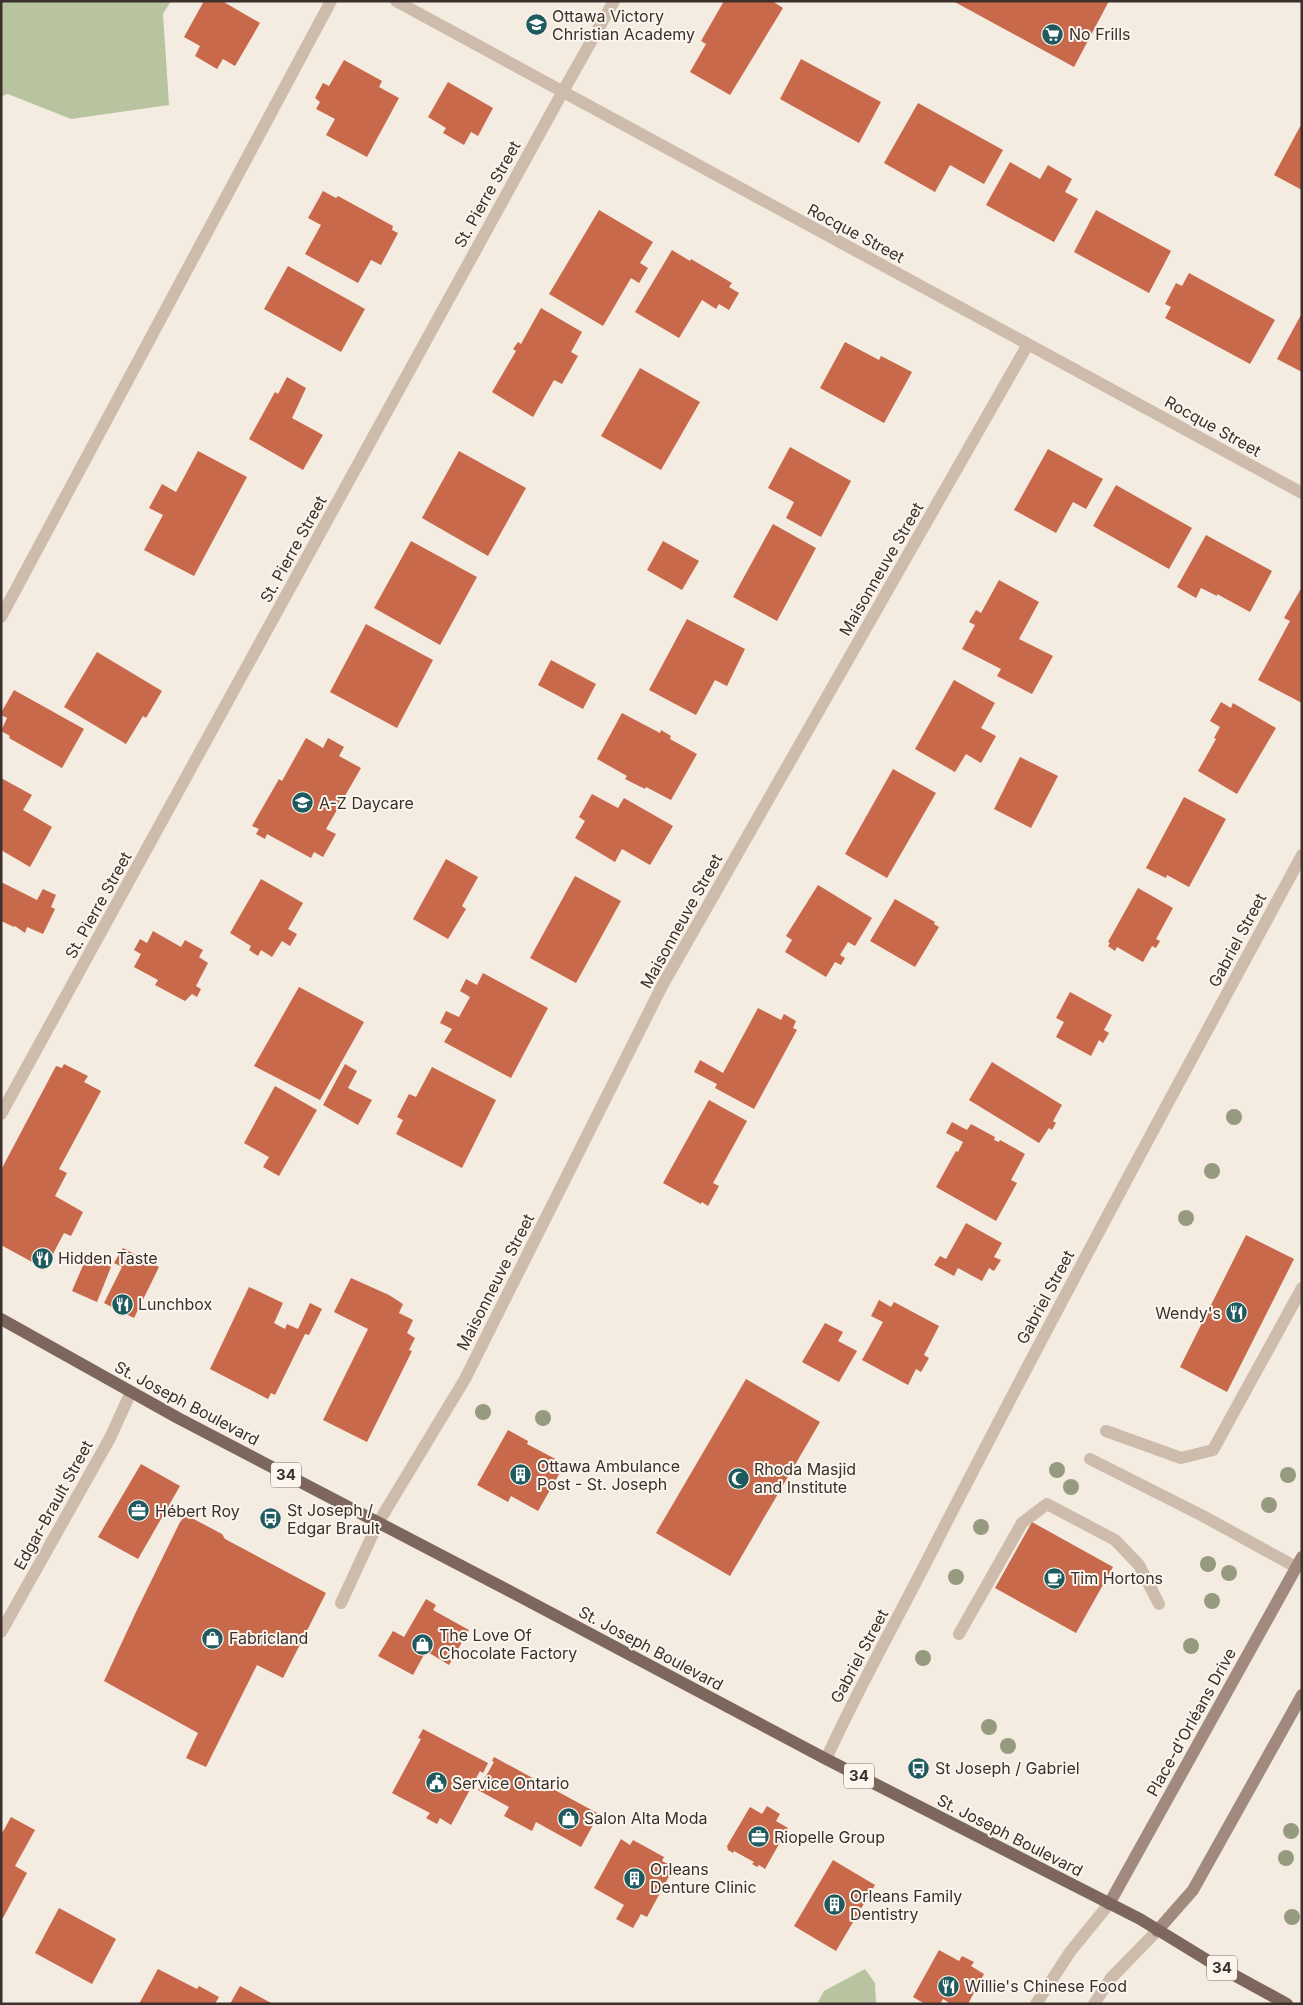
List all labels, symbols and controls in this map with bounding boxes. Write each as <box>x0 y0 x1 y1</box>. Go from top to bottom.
place label: Ottawa Victory Christian Academy <box>552 6 695 44</box>
school or university icon: Ottawa Victory Christian Academy <box>524 13 548 37</box>
supermarket icon: No Frills <box>1041 22 1065 46</box>
place label: No Frills <box>1069 24 1130 44</box>
street label: St. Pierre Street <box>449 137 525 251</box>
street label: Rocque Street <box>804 199 908 267</box>
street label: Rocque Street <box>1161 391 1265 461</box>
street label: St. Pierre Street <box>255 492 331 606</box>
street label: Maisonneuve Street <box>835 499 927 639</box>
school or university icon: A-Z Daycare <box>291 791 315 815</box>
place label: A-Z Daycare <box>319 793 414 813</box>
street label: St. Pierre Street <box>60 848 136 962</box>
street label: Maisonneuve Street <box>636 850 726 992</box>
street label: Gabriel Street <box>1204 890 1270 990</box>
street label: Maisonneuve Street <box>452 1210 538 1354</box>
restaurant icon: Hidden Taste <box>30 1246 54 1270</box>
street label: Gabriel Street <box>1012 1247 1078 1347</box>
place label: Hidden Taste <box>58 1248 158 1268</box>
restaurant icon: Lunchbox <box>110 1292 134 1316</box>
place label: Lunchbox <box>138 1294 213 1314</box>
restaurant icon: Wendy's <box>1225 1301 1249 1325</box>
place label: Wendy's <box>1155 1303 1221 1323</box>
street label: St. Joseph Boulevard <box>111 1356 263 1450</box>
street label: Edgar-Brault Street <box>9 1437 97 1573</box>
place label: Ottawa Ambulance Post - St. Joseph <box>537 1456 680 1494</box>
place label: Rhoda Masjid and Institute <box>754 1459 856 1497</box>
road number: 34 <box>271 1462 301 1488</box>
building icon: Ottawa Ambulance Post - St. Joseph <box>509 1463 533 1487</box>
mosque icon: Rhoda Masjid and Institute <box>726 1466 750 1490</box>
office icon: Hébert Roy <box>127 1499 151 1523</box>
place label: St Joseph / Edgar Brault <box>287 1500 380 1538</box>
place label: Hébert Roy <box>155 1501 240 1521</box>
bus stop icon: St Joseph / Edgar Brault <box>259 1507 283 1531</box>
cafe icon: Tim Hortons <box>1042 1566 1066 1590</box>
place label: Tim Hortons <box>1070 1568 1163 1588</box>
street label: St. Joseph Boulevard <box>575 1601 727 1695</box>
street label: Gabriel Street <box>826 1606 892 1706</box>
place label: The Love Of Chocolate Factory <box>439 1625 577 1663</box>
shop icon: Fabricland <box>201 1626 225 1650</box>
place label: Fabricland <box>229 1628 308 1648</box>
shop icon: The Love Of Chocolate Factory <box>411 1632 435 1656</box>
street label: Place-d'Orléans Drive <box>1142 1644 1240 1800</box>
bus stop icon: St Joseph / Gabriel <box>907 1756 931 1780</box>
place label: St Joseph / Gabriel <box>935 1758 1080 1778</box>
road number: 34 <box>844 1764 874 1788</box>
public building icon: Service Ontario <box>424 1771 448 1795</box>
place label: Service Ontario <box>452 1773 569 1793</box>
street label: St. Joseph Boulevard <box>934 1790 1086 1880</box>
shop icon: Salon Alta Moda <box>556 1806 580 1830</box>
place label: Salon Alta Moda <box>584 1808 707 1828</box>
office icon: Riopelle Group <box>746 1825 770 1849</box>
place label: Riopelle Group <box>774 1827 885 1847</box>
place label: Orleans Denture Clinic <box>650 1859 757 1897</box>
building icon: Orleans Denture Clinic <box>622 1866 646 1890</box>
place label: Orleans Family Dentistry <box>850 1886 962 1924</box>
building icon: Orleans Family Dentistry <box>822 1893 846 1917</box>
road number: 34 <box>1207 1956 1237 1980</box>
restaurant icon: Willie's Chinese Food <box>937 1974 961 1998</box>
place label: Willie's Chinese Food <box>965 1976 1127 1996</box>

